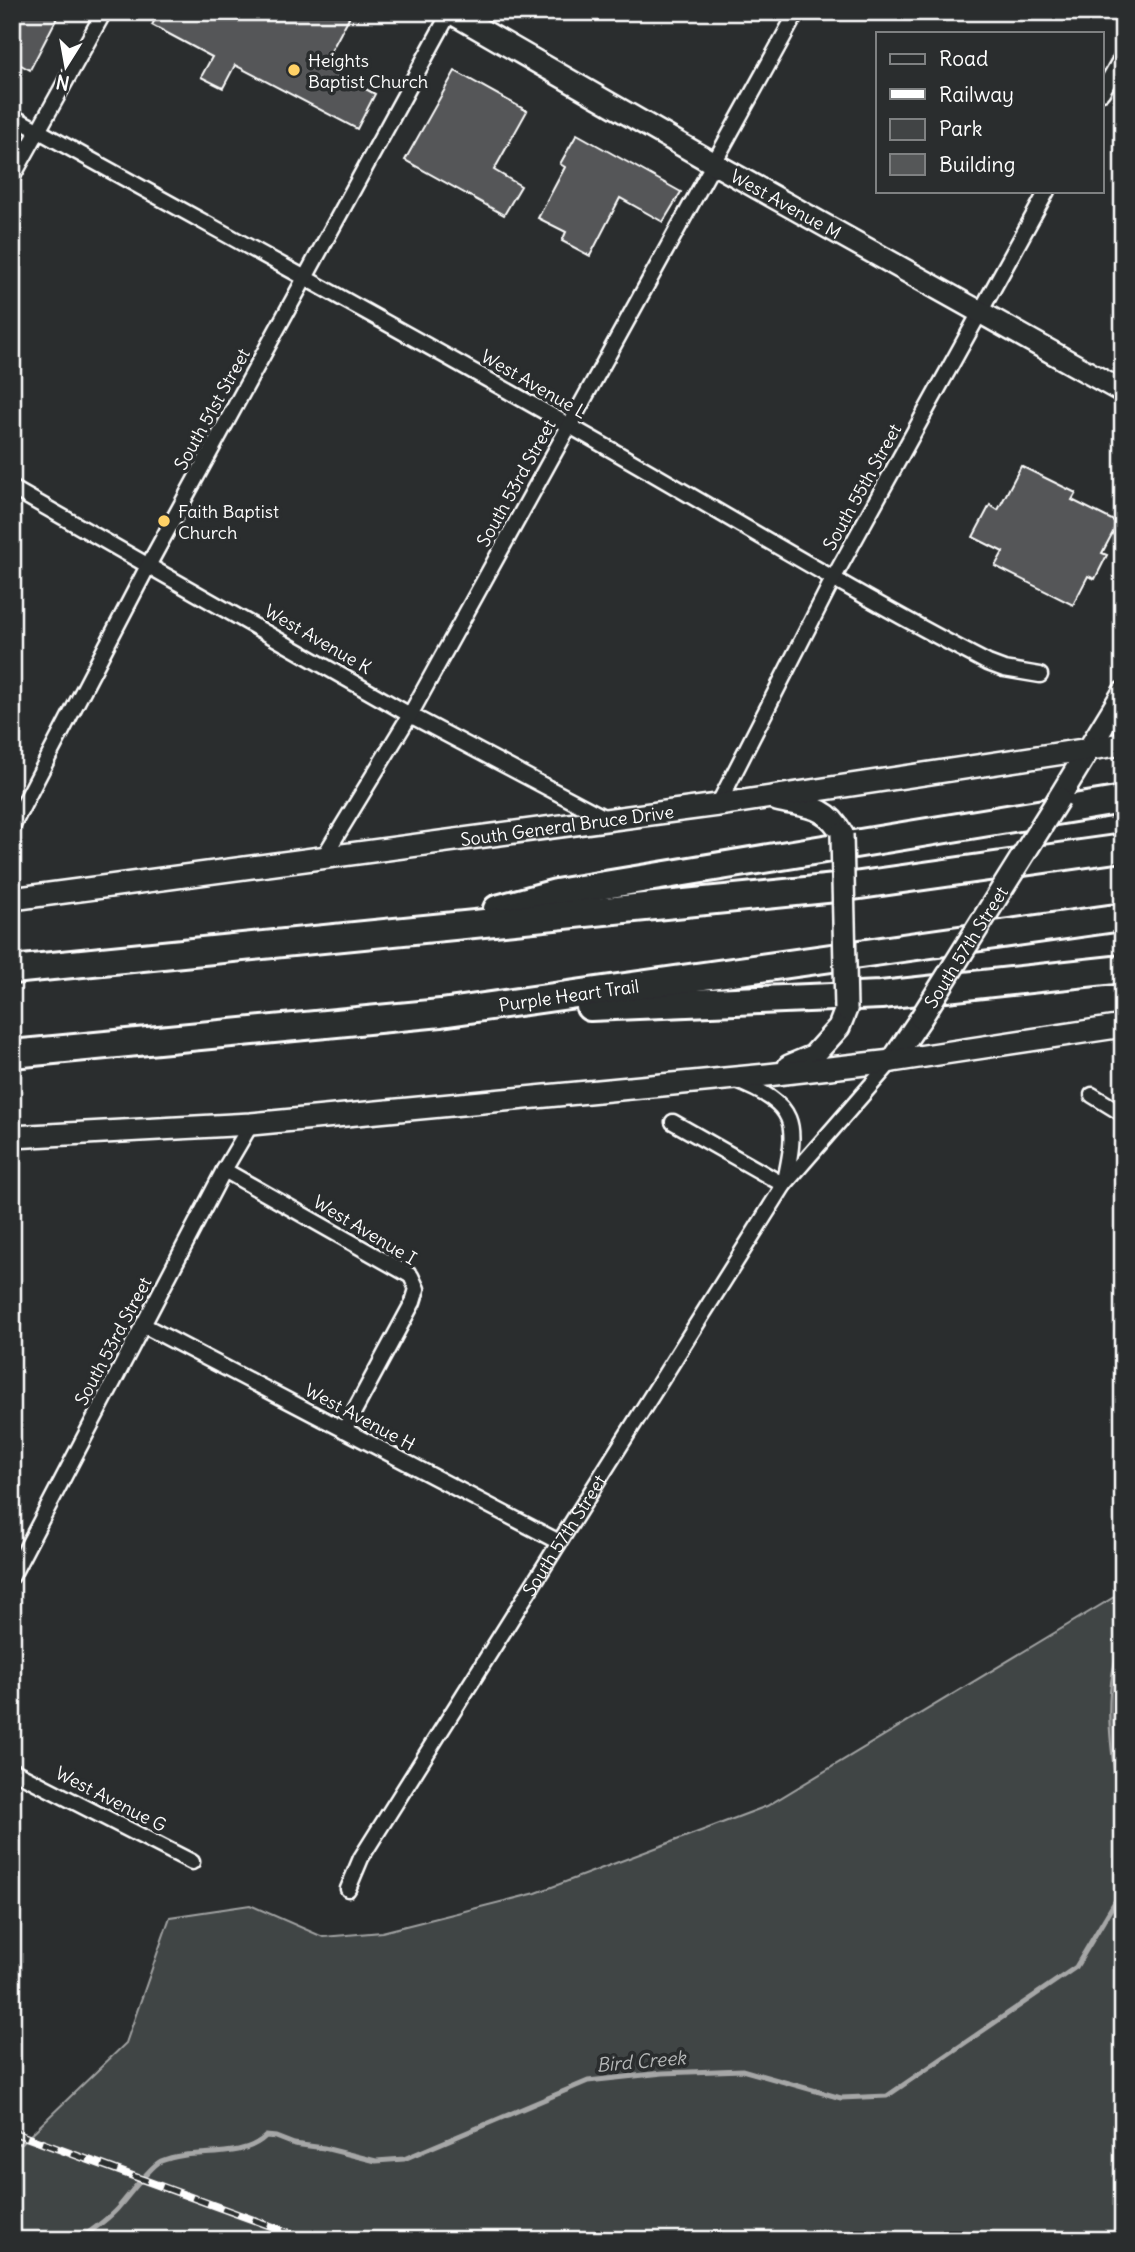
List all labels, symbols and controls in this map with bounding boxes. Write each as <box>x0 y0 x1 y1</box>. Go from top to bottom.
north arrow <box>32 32 102 102</box>
legend <box>876 32 1104 192</box>
text: Road <box>939 45 988 72</box>
place label: Heights Baptist Church <box>308 49 428 93</box>
marker: Heights Baptist Church <box>286 62 302 78</box>
text: N <box>54 70 71 96</box>
text: Railway <box>939 81 1014 108</box>
text: Park <box>939 115 982 142</box>
text: Building <box>939 151 1015 178</box>
street label: West Avenue M <box>727 164 846 244</box>
street label: South 51st Street <box>169 344 255 474</box>
street label: West Avenue L <box>477 344 591 424</box>
street label: South 53rd Street <box>472 415 560 551</box>
street label: South 55th Street <box>818 420 906 554</box>
place label: Faith Baptist Church <box>178 500 279 544</box>
marker: Faith Baptist Church <box>156 513 172 529</box>
street label: West Avenue K <box>260 599 376 679</box>
street label: South General Bruce Drive <box>459 799 675 851</box>
street label: South 57th Street <box>919 882 1012 1012</box>
street label: Purple Heart Trail <box>497 974 640 1016</box>
street label: West Avenue I <box>309 1190 421 1270</box>
street label: South 53rd Street <box>70 1273 156 1409</box>
street label: West Avenue H <box>301 1378 419 1456</box>
street label: South 57th Street <box>517 1470 611 1600</box>
street label: West Avenue G <box>52 1761 170 1837</box>
water label: Bird Creek <box>595 2045 688 2077</box>

